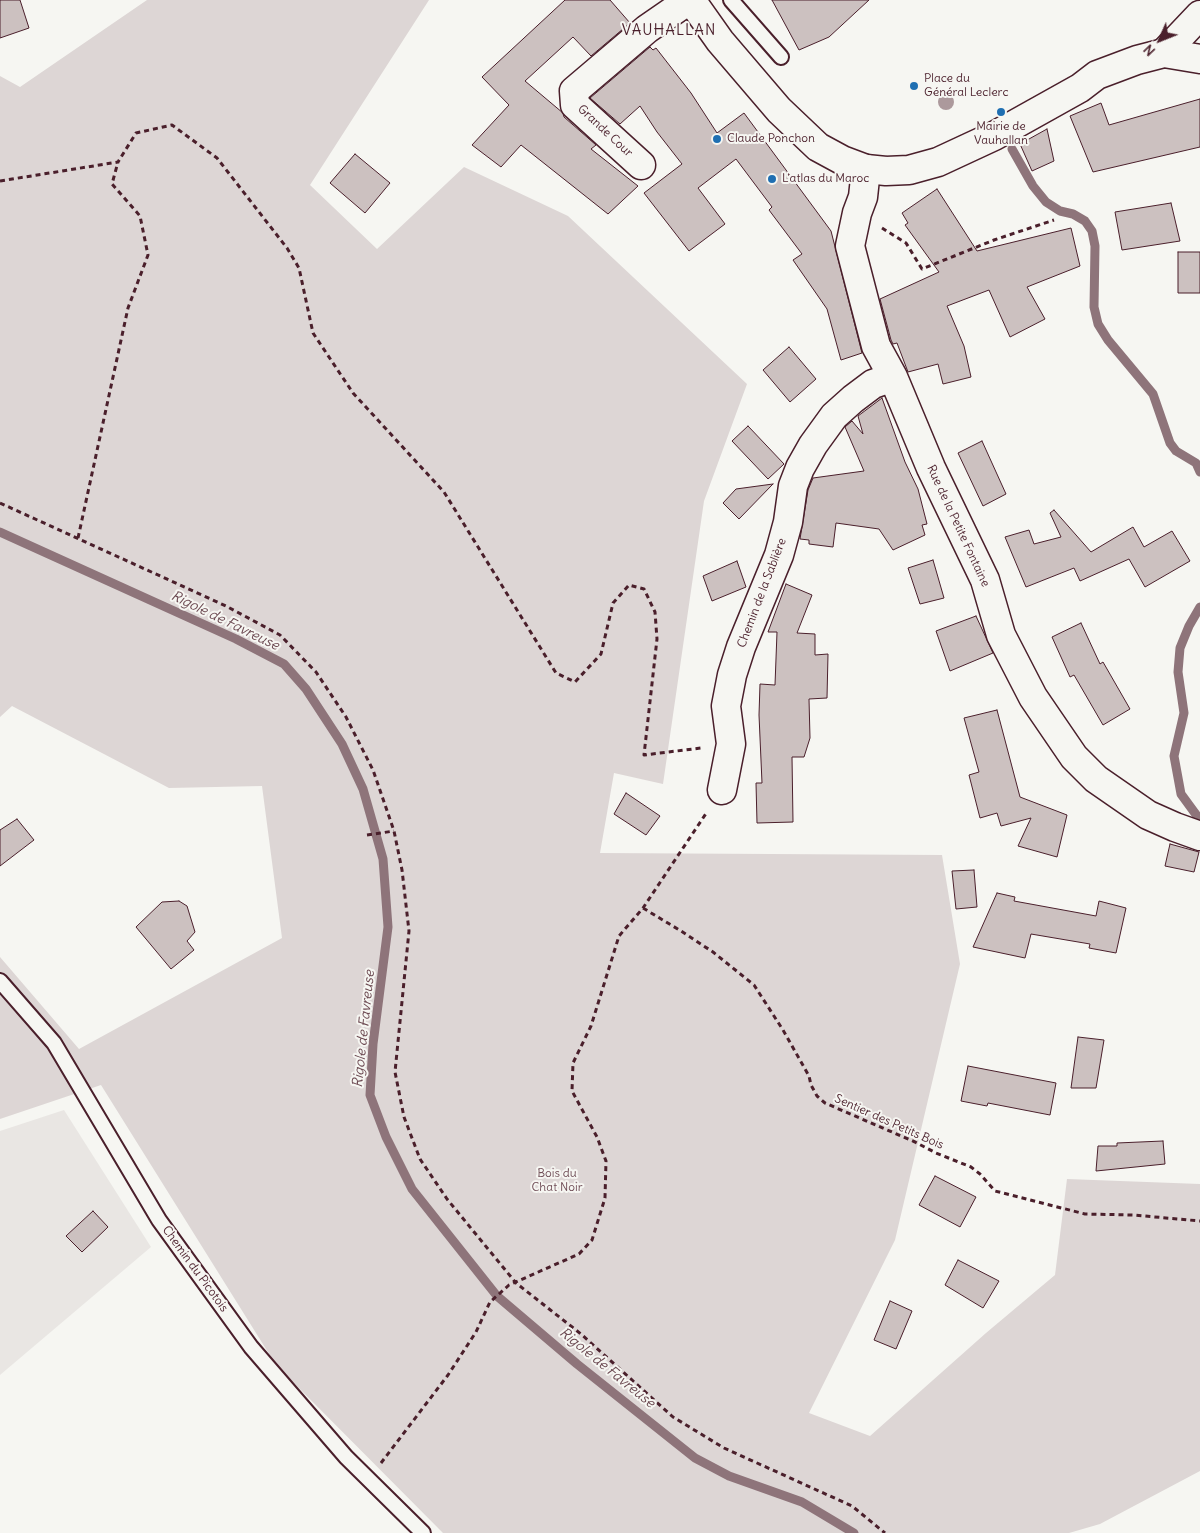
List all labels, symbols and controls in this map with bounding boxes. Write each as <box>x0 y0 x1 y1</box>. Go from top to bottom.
north arrow <box>1135 15 1185 65</box>
district label: VAUHALLAN <box>621 22 717 40</box>
text: N <box>1139 41 1159 60</box>
place label: Place du Général Leclerc <box>924 72 1008 100</box>
marker: Place du Général Leclerc <box>908 80 920 92</box>
street label: Grande Cour <box>575 102 635 160</box>
marker: Mairie de Vauhallan <box>995 106 1007 118</box>
place label: Mairie de Vauhallan <box>974 120 1028 148</box>
place label: Claude Ponchon <box>727 132 815 146</box>
marker: Claude Ponchon <box>711 133 723 145</box>
place label: L'atlas du Maroc <box>782 172 869 186</box>
marker: L'atlas du Maroc <box>766 173 778 185</box>
street label: Rue de la Petite Fontaine <box>923 463 993 589</box>
street label: Chemin de la Sablière <box>734 536 790 650</box>
water label: Rigole de Favreuse <box>168 588 282 654</box>
water label: Rigole de Favreuse <box>349 970 379 1088</box>
street label: Sentier des Petits Bois <box>832 1091 946 1153</box>
park label: Bois du Chat Noir <box>531 1167 583 1195</box>
street label: Chemin du Picotois <box>159 1223 231 1315</box>
water label: Rigole de Favreuse <box>556 1324 658 1412</box>

